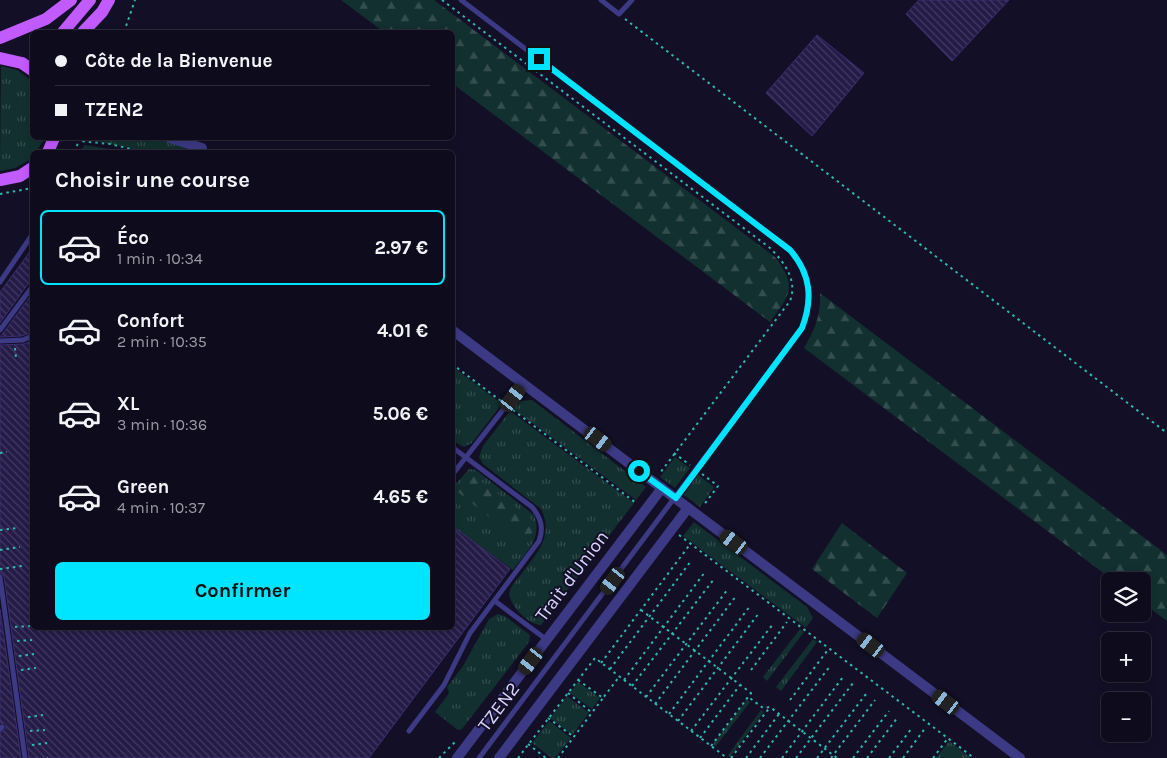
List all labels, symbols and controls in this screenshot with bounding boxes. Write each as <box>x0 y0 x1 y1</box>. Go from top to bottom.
route end <box>528 48 550 70</box>
text: Côte de la Bienvenue <box>85 50 273 72</box>
text: TZEN2 <box>85 99 143 121</box>
text: Choisir une course <box>55 167 250 193</box>
icon: car <box>57 225 102 270</box>
text: Éco <box>117 227 149 249</box>
text: 2.97 € <box>375 237 428 259</box>
text: 1 min · 10:34 <box>117 249 203 268</box>
icon: car <box>57 308 102 353</box>
text: Confort <box>117 310 184 332</box>
text: 4.01 € <box>377 320 428 342</box>
text: 2 min · 10:35 <box>117 332 207 351</box>
car <box>497 382 528 414</box>
icon: car <box>57 391 102 436</box>
text: XL <box>117 393 139 415</box>
text: 5.06 € <box>372 403 428 425</box>
text: 3 min · 10:36 <box>117 415 207 434</box>
car <box>581 424 614 454</box>
route start <box>628 460 650 482</box>
icon: car <box>57 474 102 519</box>
text: Green <box>117 476 169 498</box>
text: 4.65 € <box>373 486 428 508</box>
text: 4 min · 10:37 <box>117 498 205 517</box>
street label: Trait d'Union <box>531 526 613 626</box>
car <box>717 527 750 557</box>
button: Confirmer <box>55 562 430 620</box>
car <box>597 565 628 597</box>
map controls <box>1101 572 1151 742</box>
button: layers <box>1101 572 1151 622</box>
car <box>854 630 887 660</box>
button: + <box>1101 632 1151 682</box>
car <box>515 645 546 677</box>
street label: TZEN2 <box>474 678 524 736</box>
car <box>929 687 962 717</box>
button: − <box>1101 692 1151 742</box>

